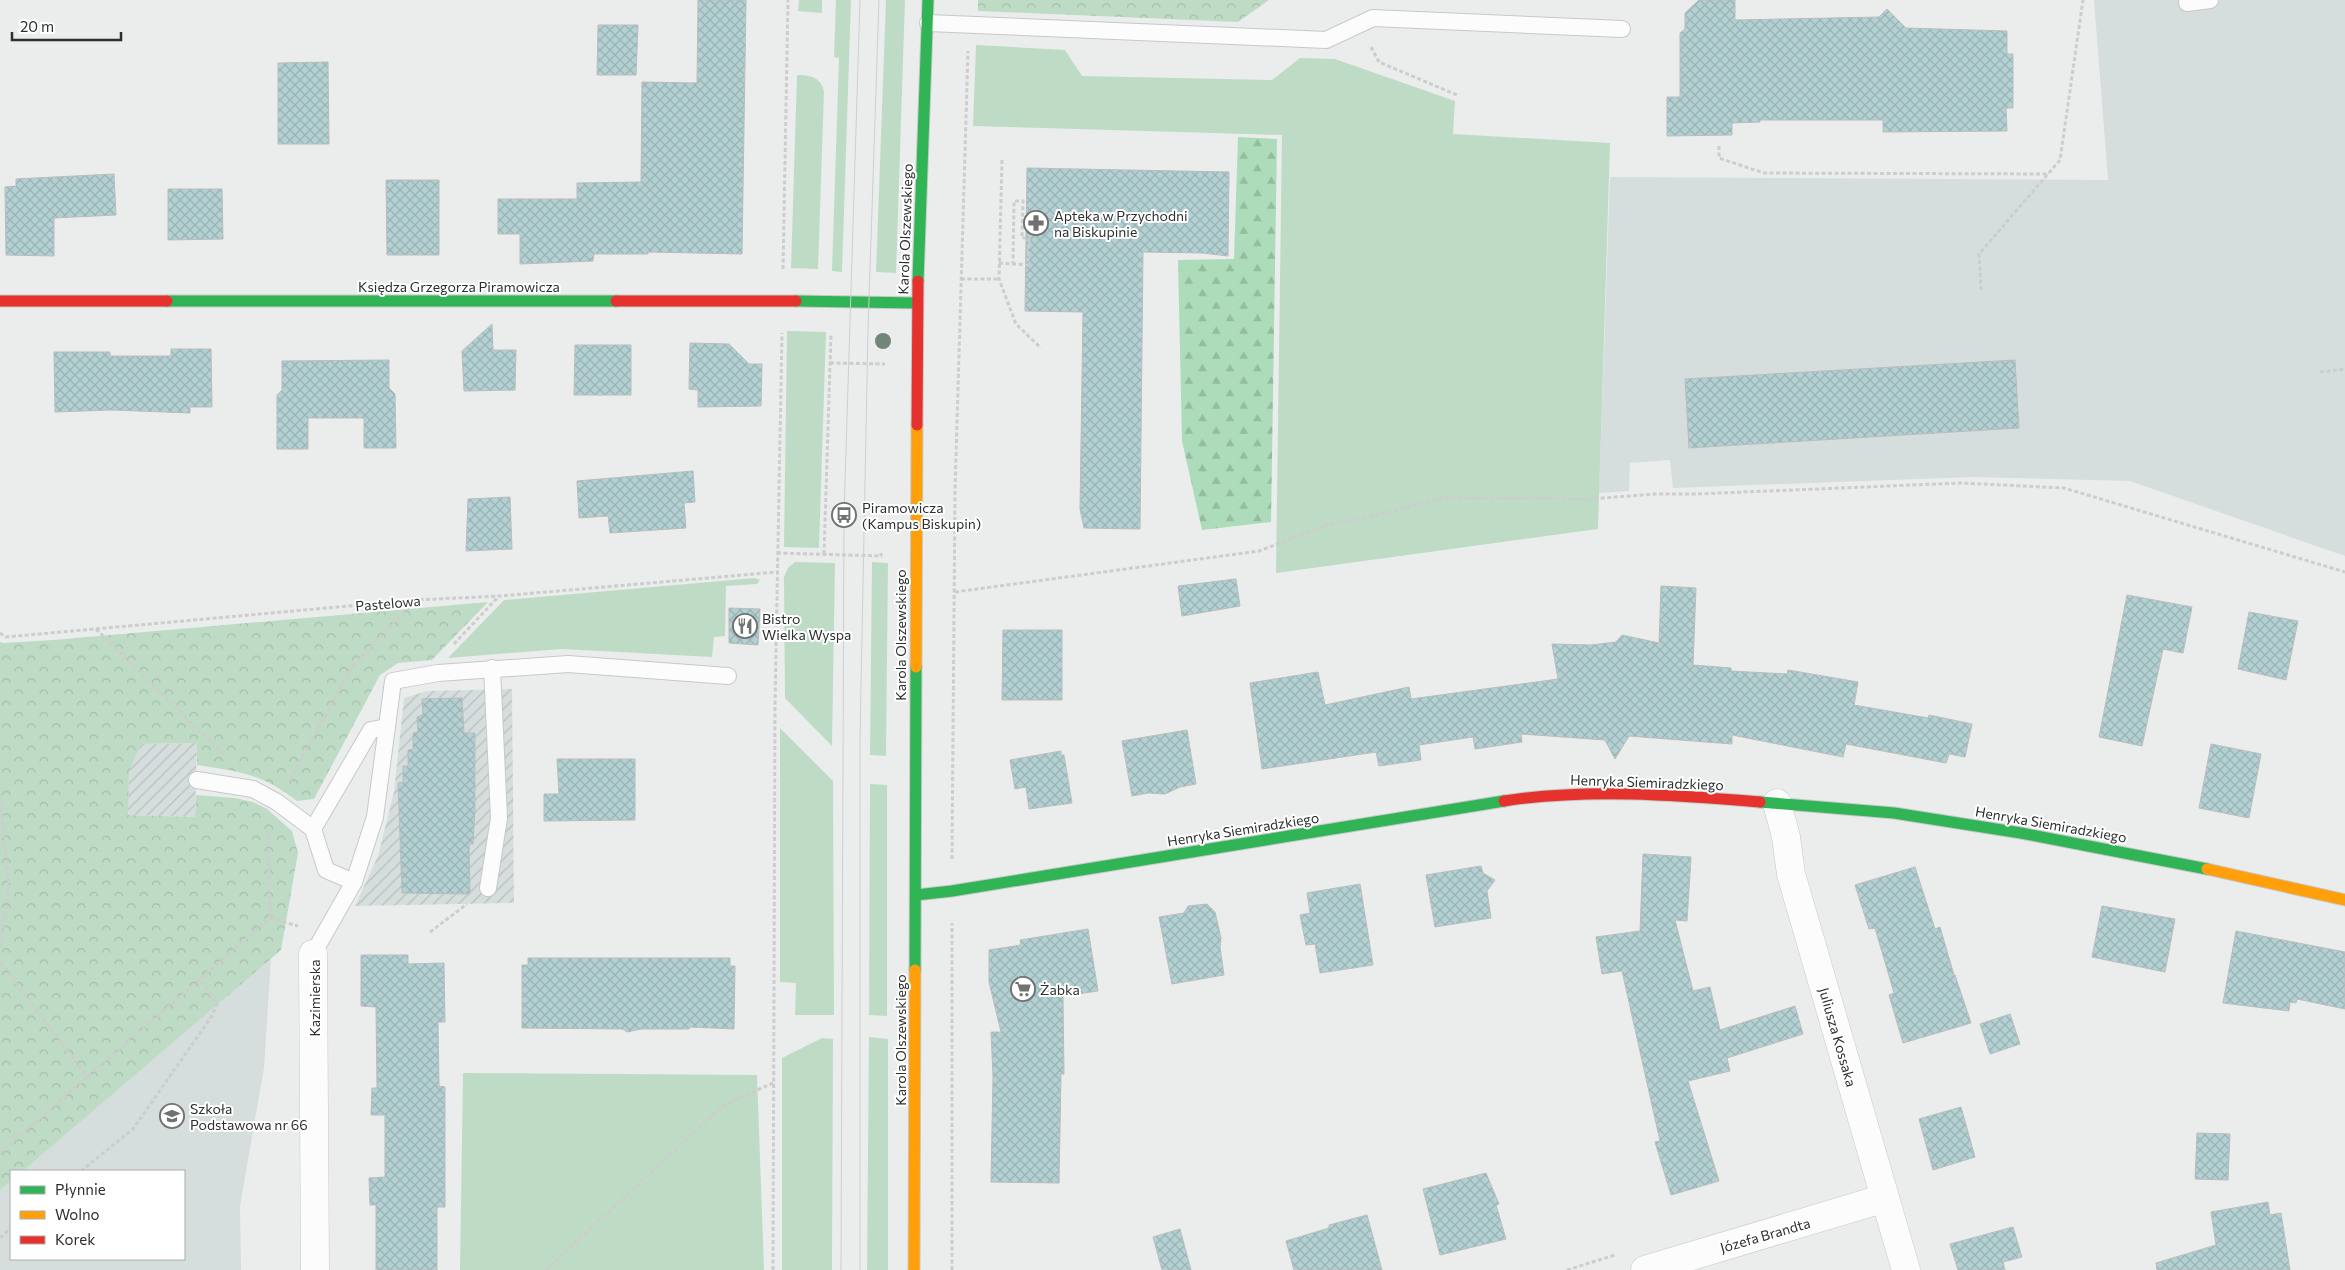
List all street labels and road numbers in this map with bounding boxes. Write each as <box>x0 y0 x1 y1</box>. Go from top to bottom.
street label: Karola Olszewskiego <box>894 163 916 295</box>
street label: Księdza Grzegorza Piramowicza <box>358 278 560 295</box>
street label: Karola Olszewskiego <box>892 569 909 701</box>
street label: Pastelowa <box>355 592 421 614</box>
street label: Henryka Siemiradzkiego <box>1570 771 1724 793</box>
street label: Henryka Siemiradzkiego <box>1974 802 2128 846</box>
street label: Henryka Siemiradzkiego <box>1166 809 1320 849</box>
street label: Kazimierska <box>306 959 323 1037</box>
street label: Karola Olszewskiego <box>892 974 909 1106</box>
street label: Juliusza Kossaka <box>1816 985 1860 1089</box>
street label: Józefa Brandta <box>1718 1214 1812 1256</box>

